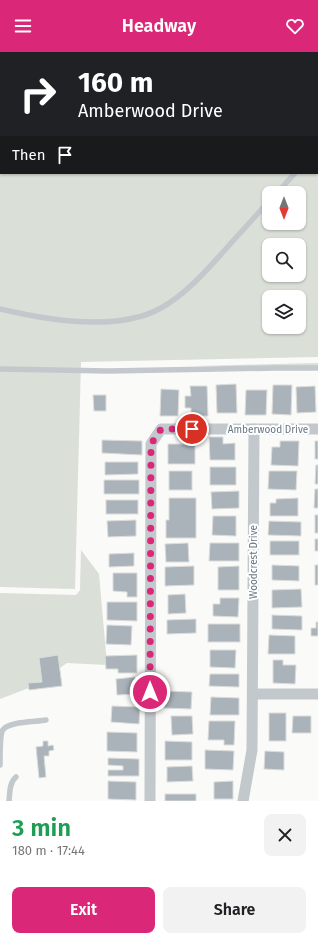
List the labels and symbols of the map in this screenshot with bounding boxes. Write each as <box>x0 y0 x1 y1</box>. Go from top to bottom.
north arrow <box>262 186 306 230</box>
pin <box>175 412 209 446</box>
street label: Amberwood Drive <box>228 424 308 436</box>
street label: Woodcrest Drive <box>248 525 260 599</box>
position arrow <box>129 671 171 713</box>

